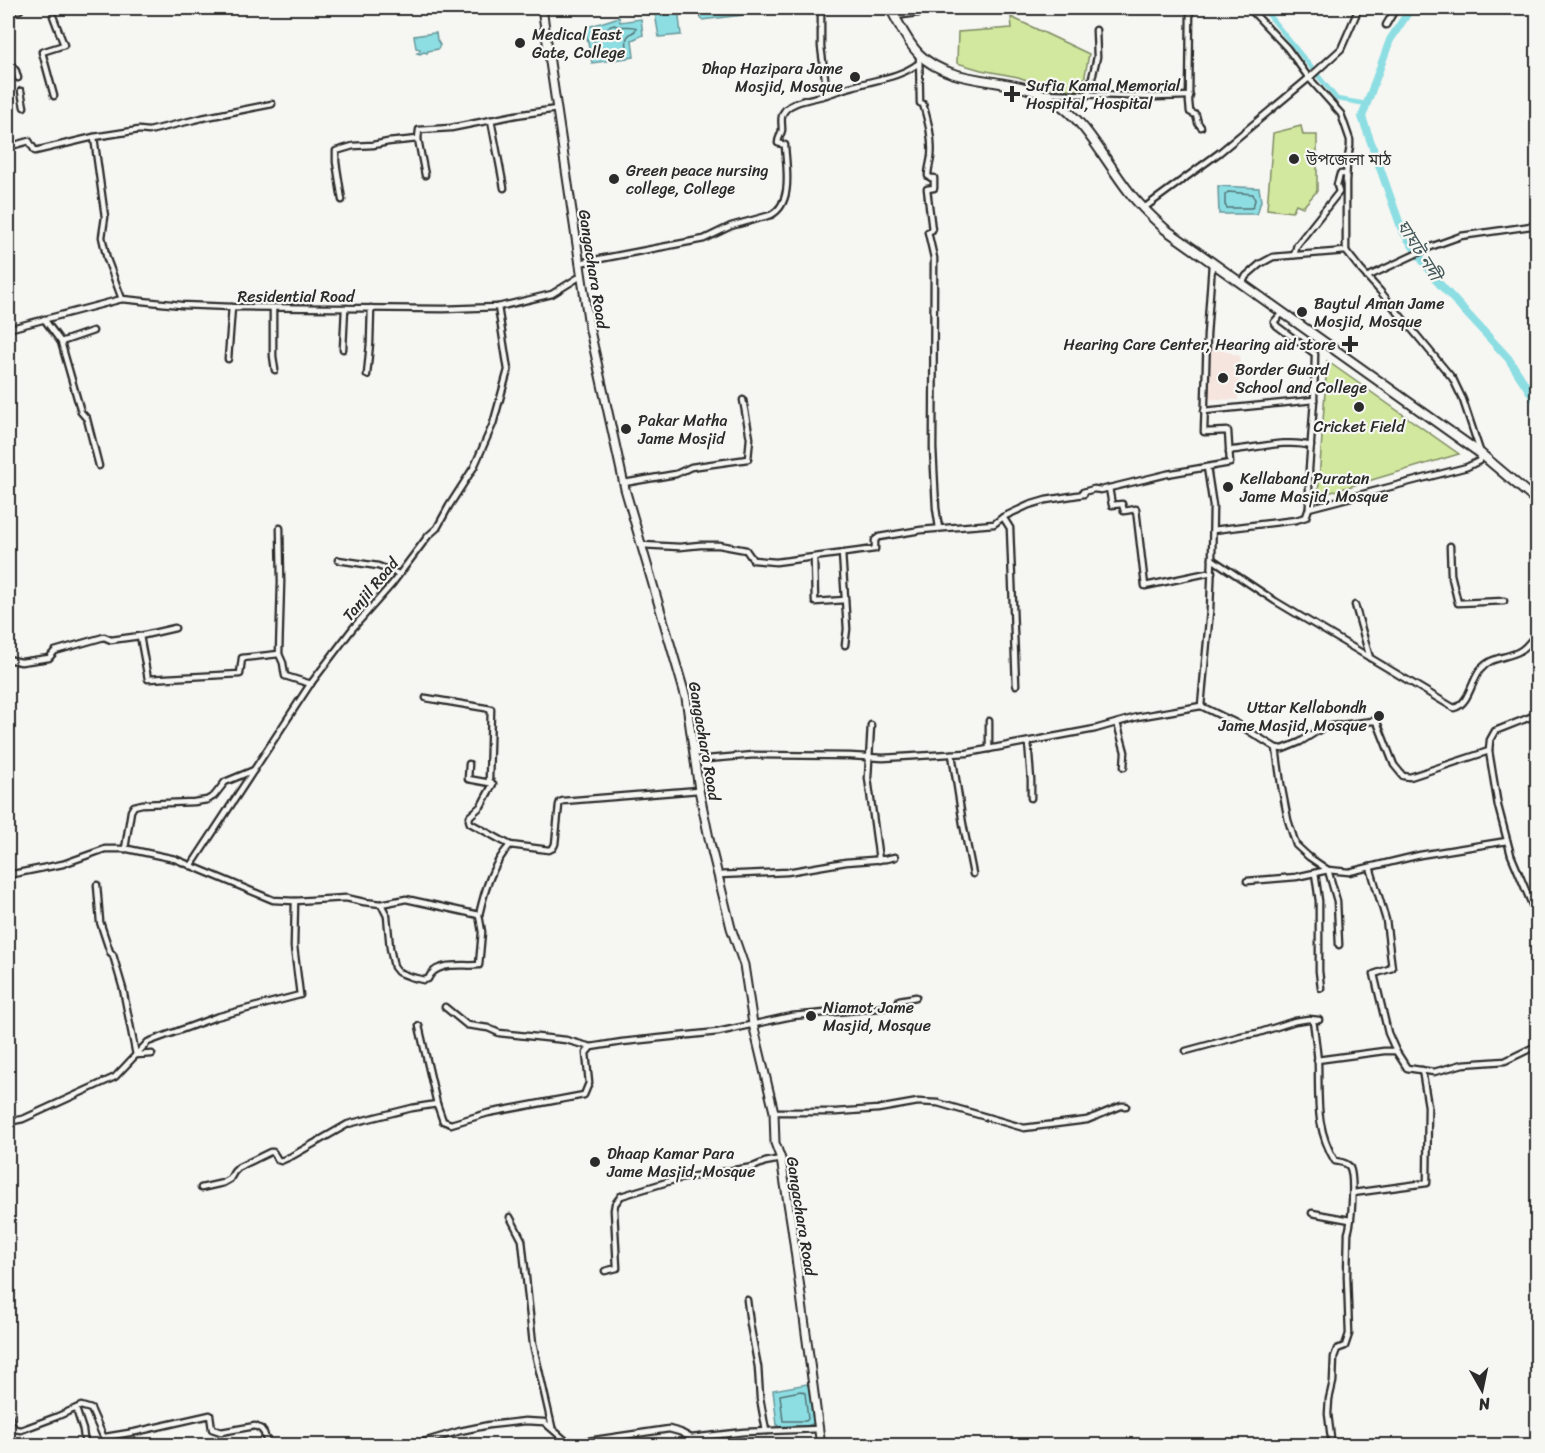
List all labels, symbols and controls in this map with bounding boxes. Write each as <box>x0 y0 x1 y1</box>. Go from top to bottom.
place label: Medical East Gate, College <box>532 20 625 67</box>
marker: Medical East Gate, College <box>513 36 527 50</box>
place label: Dhap Hazipara Jame Mosjid, Mosque <box>702 54 843 101</box>
marker: Dhap Hazipara Jame Mosjid, Mosque <box>848 70 862 84</box>
place label: Sufia Kamal Memorial Hospital, Hospital <box>1026 71 1181 118</box>
marker: Sufia Kamal Memorial Hospital, Hospital <box>1003 85 1021 103</box>
place label: উপজেলা মাঠ <box>1305 145 1392 174</box>
marker: উপজেলা মাঠ <box>1287 152 1301 166</box>
place label: Green peace nursing college, College <box>626 156 769 203</box>
marker: Green peace nursing college, College <box>607 172 621 186</box>
street label: Gangachara Road <box>570 207 617 332</box>
water label: ঘাঘট নদী <box>1388 213 1452 290</box>
street label: Residential Road <box>238 282 356 311</box>
place label: Baytul Aman Jame Mosjid, Mosque <box>1314 289 1444 336</box>
marker: Baytul Aman Jame Mosjid, Mosque <box>1295 305 1309 319</box>
place label: Hearing Care Center, Hearing aid store <box>1064 330 1336 359</box>
marker: Hearing Care Center, Hearing aid store <box>1341 335 1359 353</box>
place label: Border Guard School and College <box>1235 355 1367 402</box>
marker: Border Guard School and College <box>1216 371 1230 385</box>
marker: Cricket Field <box>1352 400 1366 414</box>
place label: Pakar Matha Jame Mosjid <box>637 406 728 453</box>
place label: Cricket Field <box>1313 412 1406 441</box>
marker: Pakar Matha Jame Mosjid <box>619 422 633 436</box>
place label: Kellaband Puratan Jame Masjid, Mosque <box>1239 464 1388 511</box>
marker: Kellaband Puratan Jame Masjid, Mosque <box>1221 480 1235 494</box>
street label: Tanjil Road <box>335 549 407 628</box>
street label: Gangachara Road <box>680 679 729 804</box>
place label: Uttar Kellabondh Jame Masjid, Mosque <box>1218 693 1367 740</box>
marker: Uttar Kellabondh Jame Masjid, Mosque <box>1372 709 1386 723</box>
place label: Niamot Jame Masjid, Mosque <box>823 993 931 1040</box>
marker: Niamot Jame Masjid, Mosque <box>804 1009 818 1023</box>
place label: Dhaap Kamar Para Jame Masjid, Mosque <box>606 1139 755 1186</box>
street label: Gangachara Road <box>778 1154 825 1279</box>
marker: Dhaap Kamar Para Jame Masjid, Mosque <box>588 1155 602 1169</box>
north arrow <box>1452 1360 1512 1420</box>
text: N <box>1476 1389 1493 1420</box>

